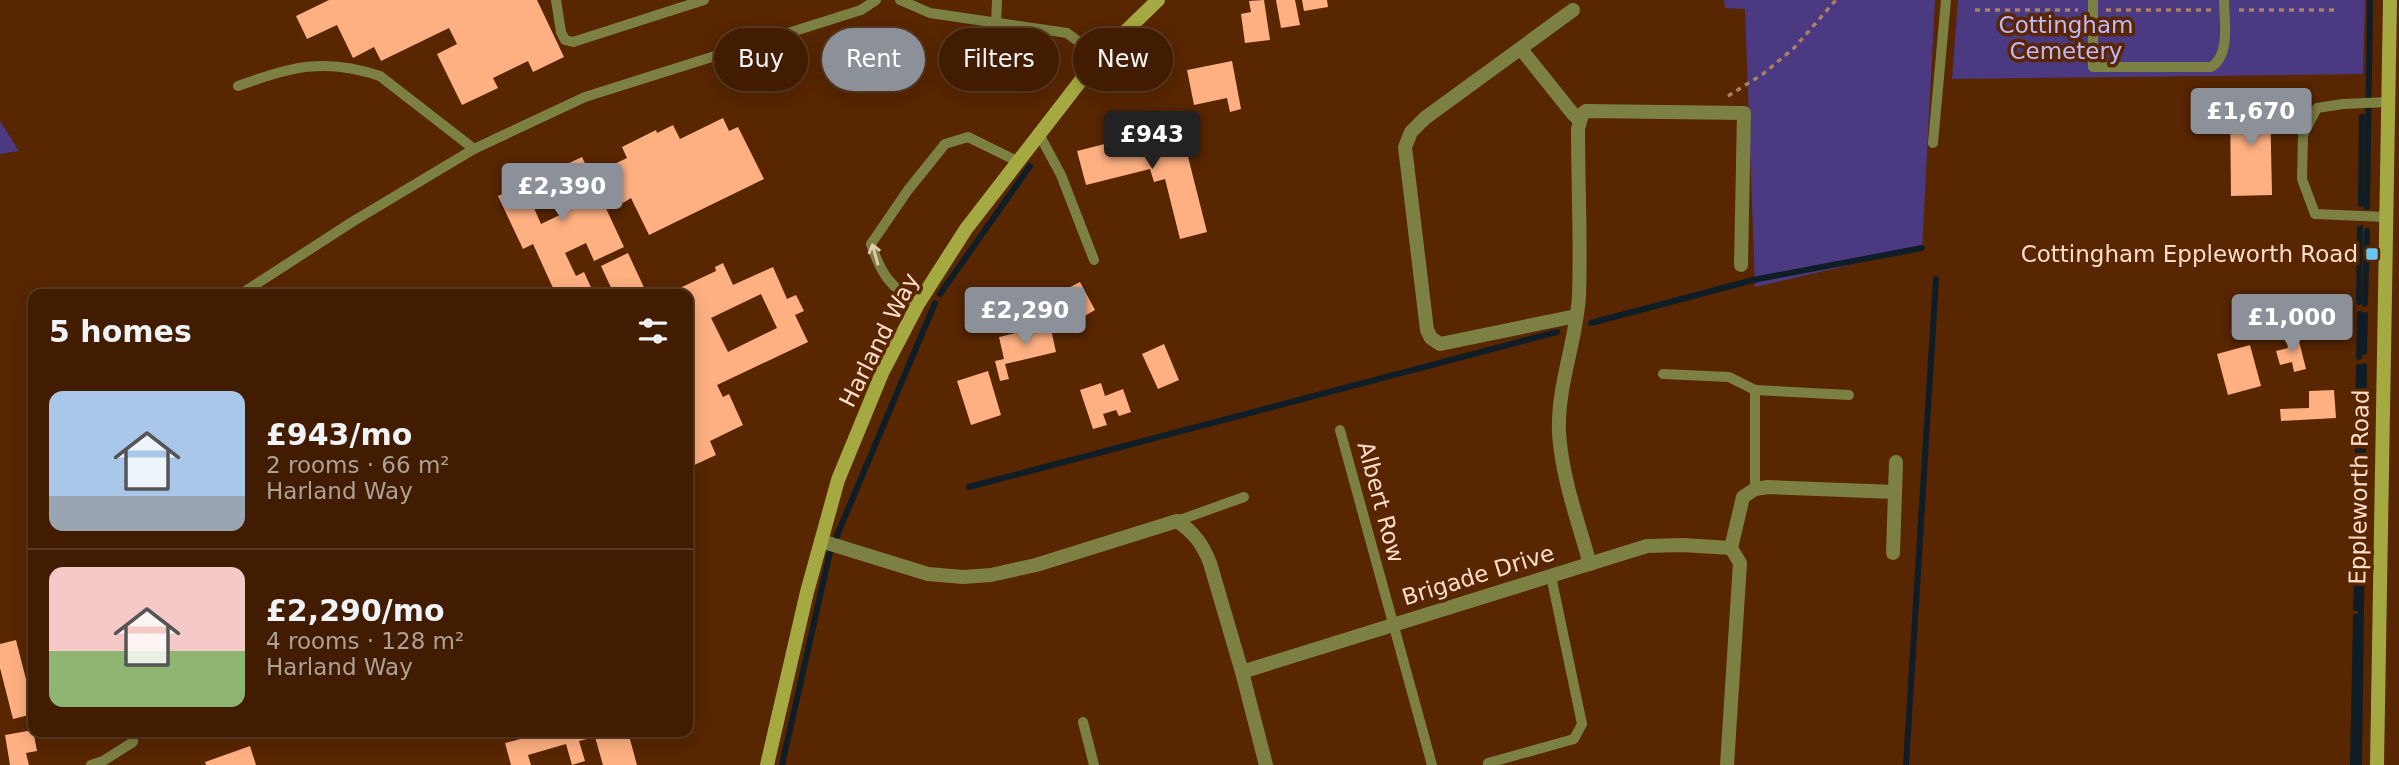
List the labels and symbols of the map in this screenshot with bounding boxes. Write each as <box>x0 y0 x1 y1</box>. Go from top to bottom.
park label: Cottingham Cemetery <box>1999 12 2133 64</box>
pin: £1,670 <box>2194 88 2308 148</box>
pin: £943 <box>1111 111 1193 171</box>
pin: £2,390 <box>505 164 619 223</box>
place label: Cottingham Eppleworth Road <box>2021 241 2358 267</box>
one-way arrow <box>868 244 881 266</box>
marker: Cottingham Eppleworth Road <box>2364 246 2380 262</box>
street label: Harland Way <box>834 269 924 411</box>
pin: £2,290 <box>968 288 1082 347</box>
pin: £1,000 <box>2235 294 2349 354</box>
street label: Eppleworth Road <box>2344 389 2374 585</box>
street label: Albert Row <box>1352 439 1410 565</box>
street label: Brigade Drive <box>1399 540 1557 610</box>

